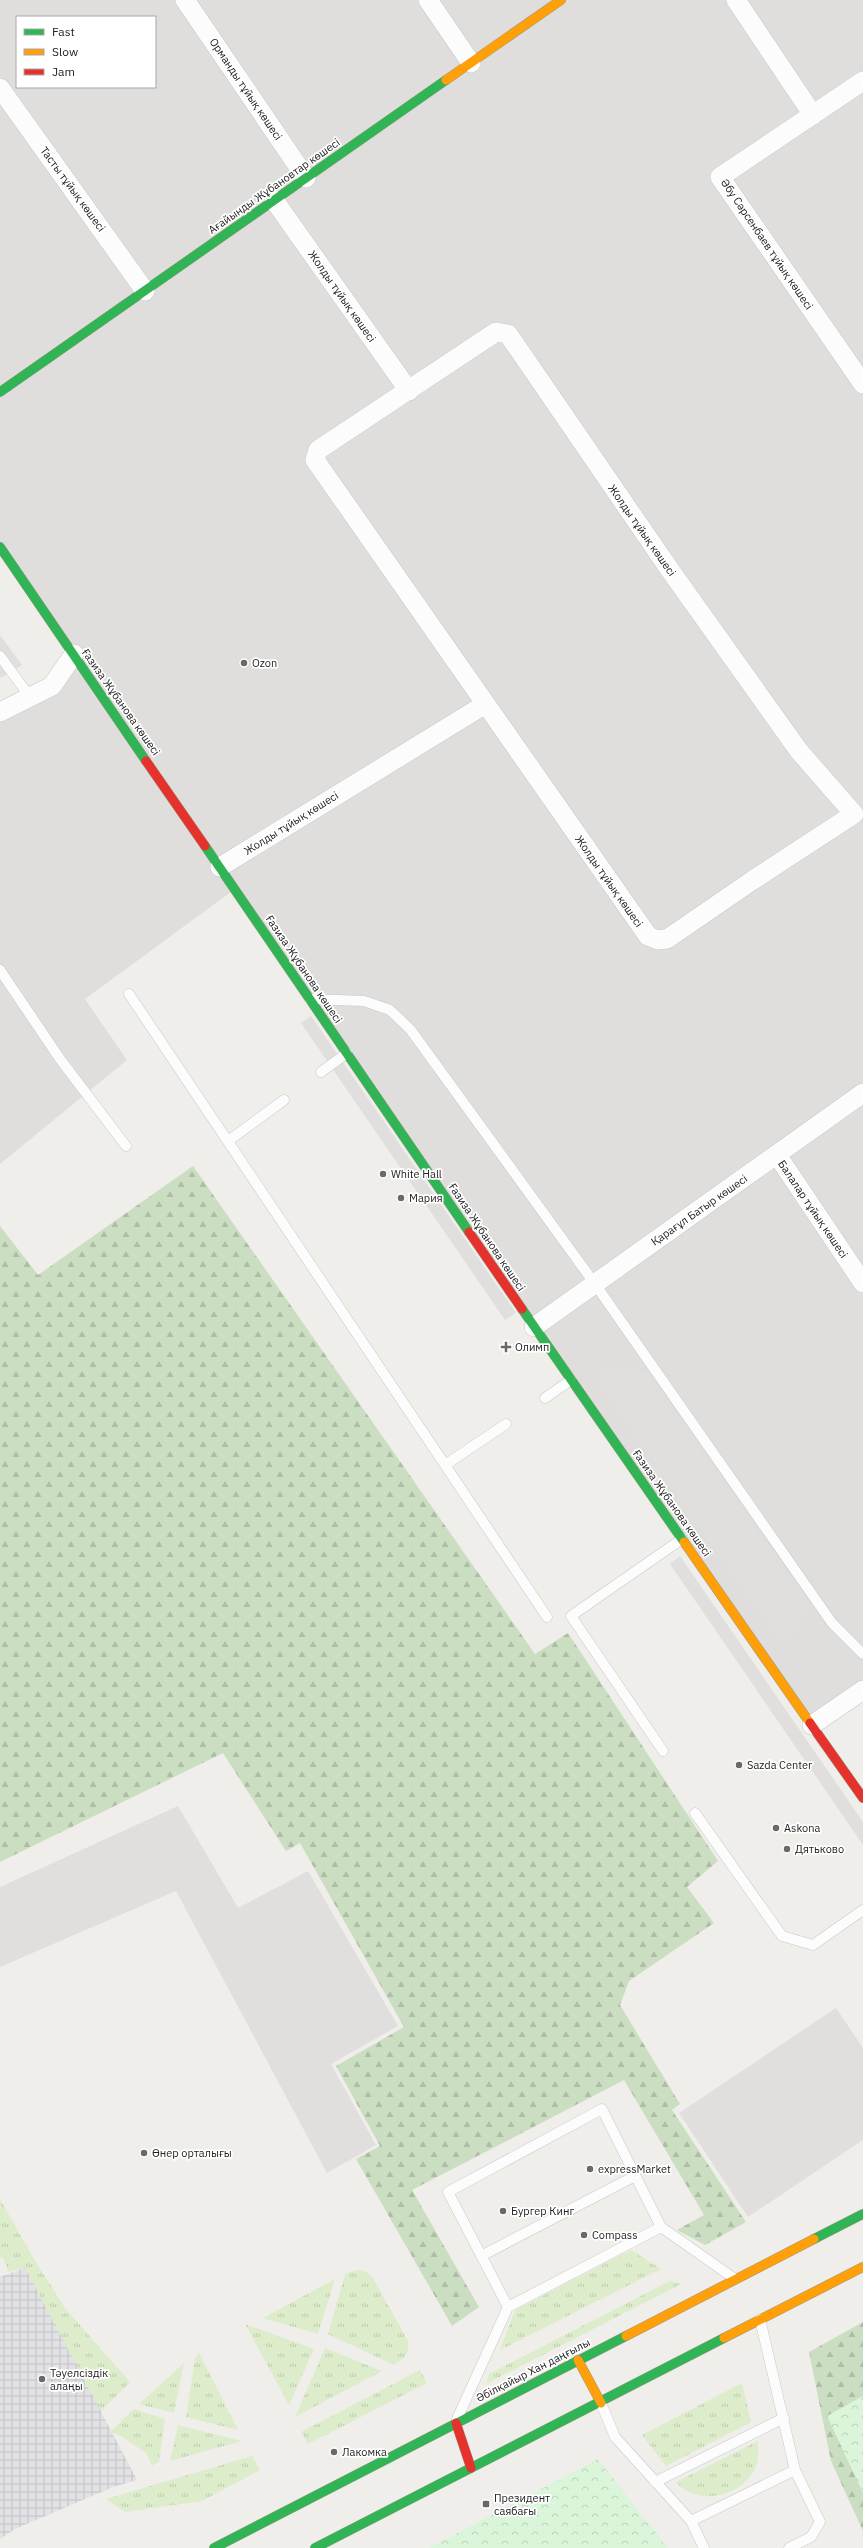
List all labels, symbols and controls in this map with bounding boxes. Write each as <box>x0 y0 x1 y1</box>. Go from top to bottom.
legend <box>16 16 156 88</box>
text: Fast <box>52 24 75 39</box>
street label: Орманды тұйық көшесі <box>207 35 285 143</box>
text: Slow <box>52 44 78 59</box>
text: Jam <box>52 64 75 79</box>
street label: Ағайынды Жұбановтар көшесі <box>206 135 342 237</box>
street label: Тасты тұйық көшесі <box>37 144 109 234</box>
street label: Әбу Сәрсенбаев тұйық көшесі <box>718 176 816 312</box>
street label: Жолды тұйық көшесі <box>305 247 379 345</box>
street label: Жолды тұйық көшесі <box>605 481 679 579</box>
street label: Ғазиза Жұбанова көшесі <box>79 646 163 758</box>
place label: Ozon <box>252 656 277 670</box>
marker: Ozon <box>239 658 249 668</box>
street label: Жолды тұйық көшесі <box>241 788 341 858</box>
street label: Жолды тұйық көшесі <box>572 832 646 930</box>
street label: Ғазиза Жұбанова көшесі <box>263 912 345 1026</box>
street label: Балалар тұйық көшесі <box>775 1157 851 1261</box>
place label: White Hall <box>391 1167 442 1181</box>
marker: White Hall <box>378 1169 388 1179</box>
street label: Қарағұл Батыр көшесі <box>648 1171 750 1249</box>
street label: Ғазиза Жұбанова көшесі <box>446 1180 528 1294</box>
place label: Мария <box>409 1191 443 1205</box>
marker: Мария <box>396 1193 406 1203</box>
place label: Олимп <box>515 1340 549 1354</box>
marker: Олимп <box>500 1341 512 1353</box>
street label: Ғазиза Жұбанова көшесі <box>630 1447 714 1559</box>
place label: Sazda Center <box>747 1758 812 1772</box>
marker: Sazda Center <box>734 1760 744 1770</box>
place label: Askona <box>784 1821 820 1835</box>
marker: Askona <box>771 1823 781 1833</box>
place label: Дятьково <box>795 1842 844 1856</box>
marker: Дятьково <box>782 1844 792 1854</box>
place label: Өнер орталығы <box>152 2146 232 2160</box>
marker: Өнер орталығы <box>139 2148 149 2158</box>
place label: expressMarket <box>598 2162 671 2176</box>
marker: expressMarket <box>585 2164 595 2174</box>
place label: Бургер Кинг <box>511 2204 574 2218</box>
marker: Бургер Кинг <box>498 2206 508 2216</box>
place label: Compass <box>592 2228 638 2242</box>
marker: Compass <box>579 2230 589 2240</box>
street label: Әбілқайыр Хан даңғылы <box>474 2335 592 2405</box>
place label: Тәуелсіздік алаңы <box>50 2366 108 2393</box>
marker: Тәуелсіздік алаңы <box>37 2374 47 2384</box>
place label: Лакомка <box>342 2445 387 2459</box>
marker: Лакомка <box>329 2447 339 2457</box>
place label: Президент саябағы <box>494 2491 550 2518</box>
marker: Президент саябағы <box>481 2499 491 2509</box>

